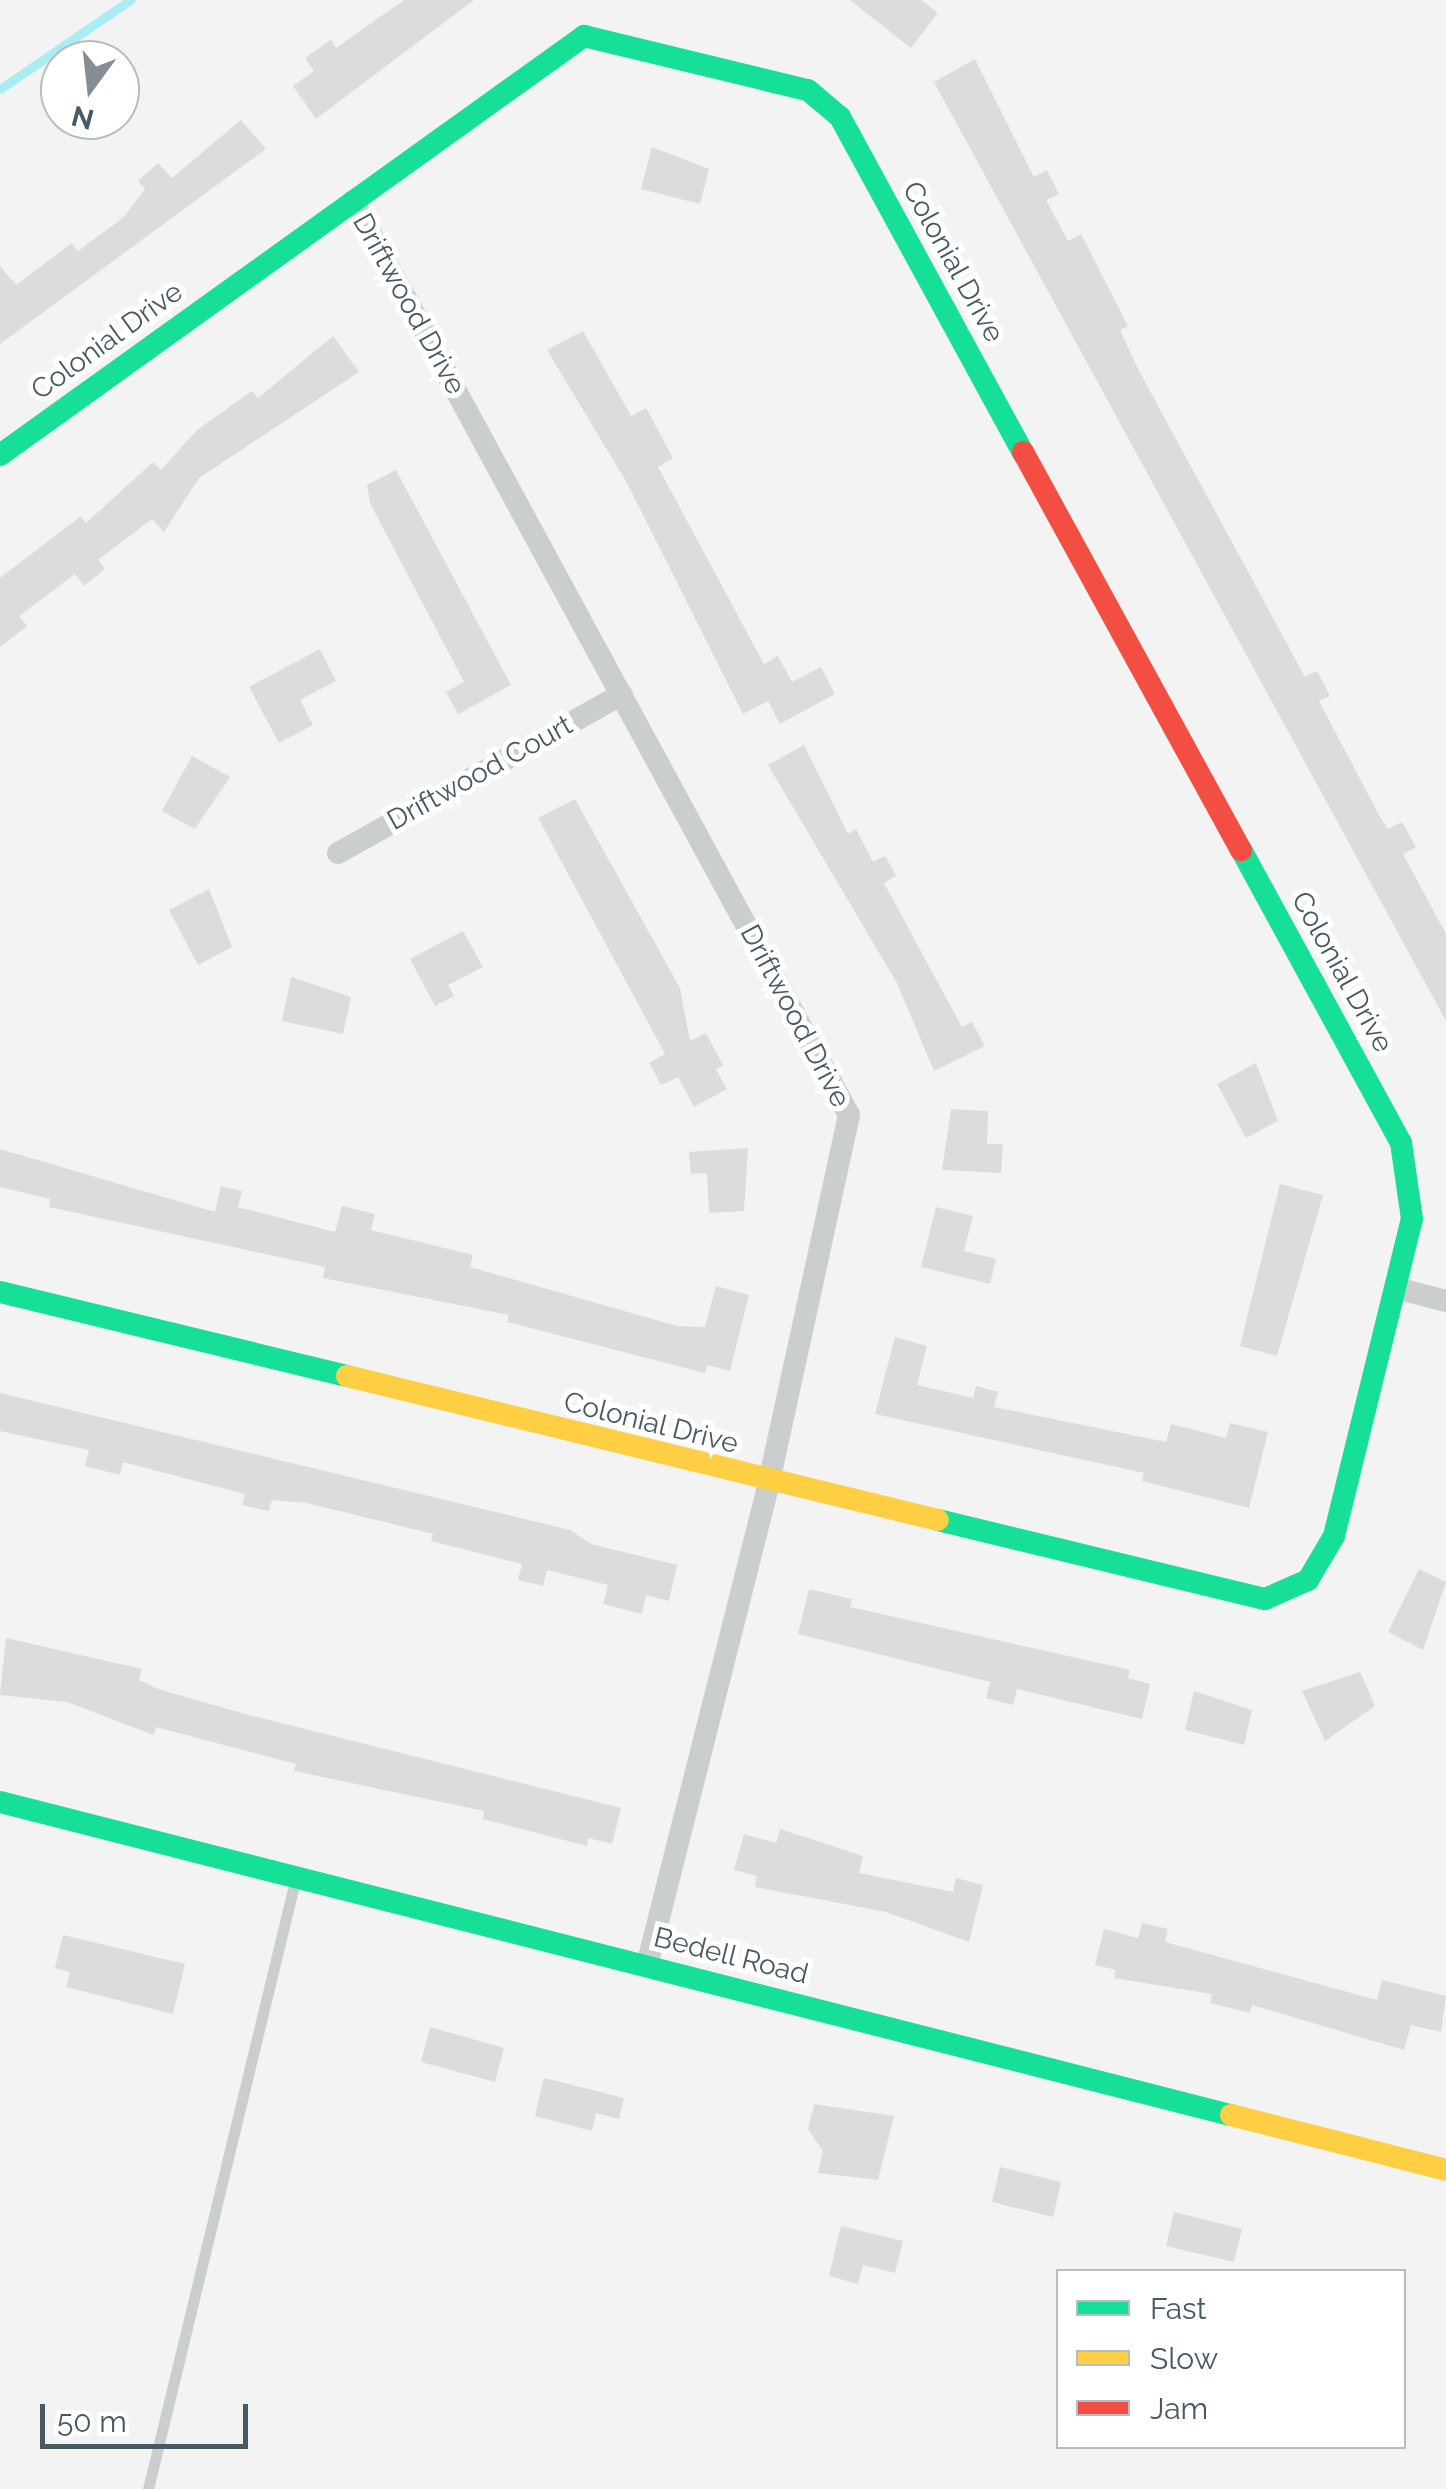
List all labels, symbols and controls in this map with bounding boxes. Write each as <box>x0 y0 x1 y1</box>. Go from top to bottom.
north arrow <box>40 40 140 140</box>
text: N <box>68 99 97 136</box>
street label: Colonial Drive <box>895 175 1011 349</box>
street label: Driftwood Drive <box>345 208 473 400</box>
street label: Colonial Drive <box>25 275 189 407</box>
street label: Driftwood Court <box>382 708 578 838</box>
street label: Colonial Drive <box>1284 885 1400 1059</box>
street label: Driftwood Drive <box>733 919 857 1113</box>
street label: Colonial Drive <box>560 1385 742 1461</box>
street label: Bedell Road <box>650 1921 812 1991</box>
legend <box>1056 2269 1406 2449</box>
text: Fast <box>1150 2291 1207 2326</box>
text: Slow <box>1150 2341 1218 2376</box>
scale bar <box>45 2384 252 2446</box>
text: Jam <box>1150 2391 1208 2426</box>
text: 50 m <box>57 2404 127 2439</box>

